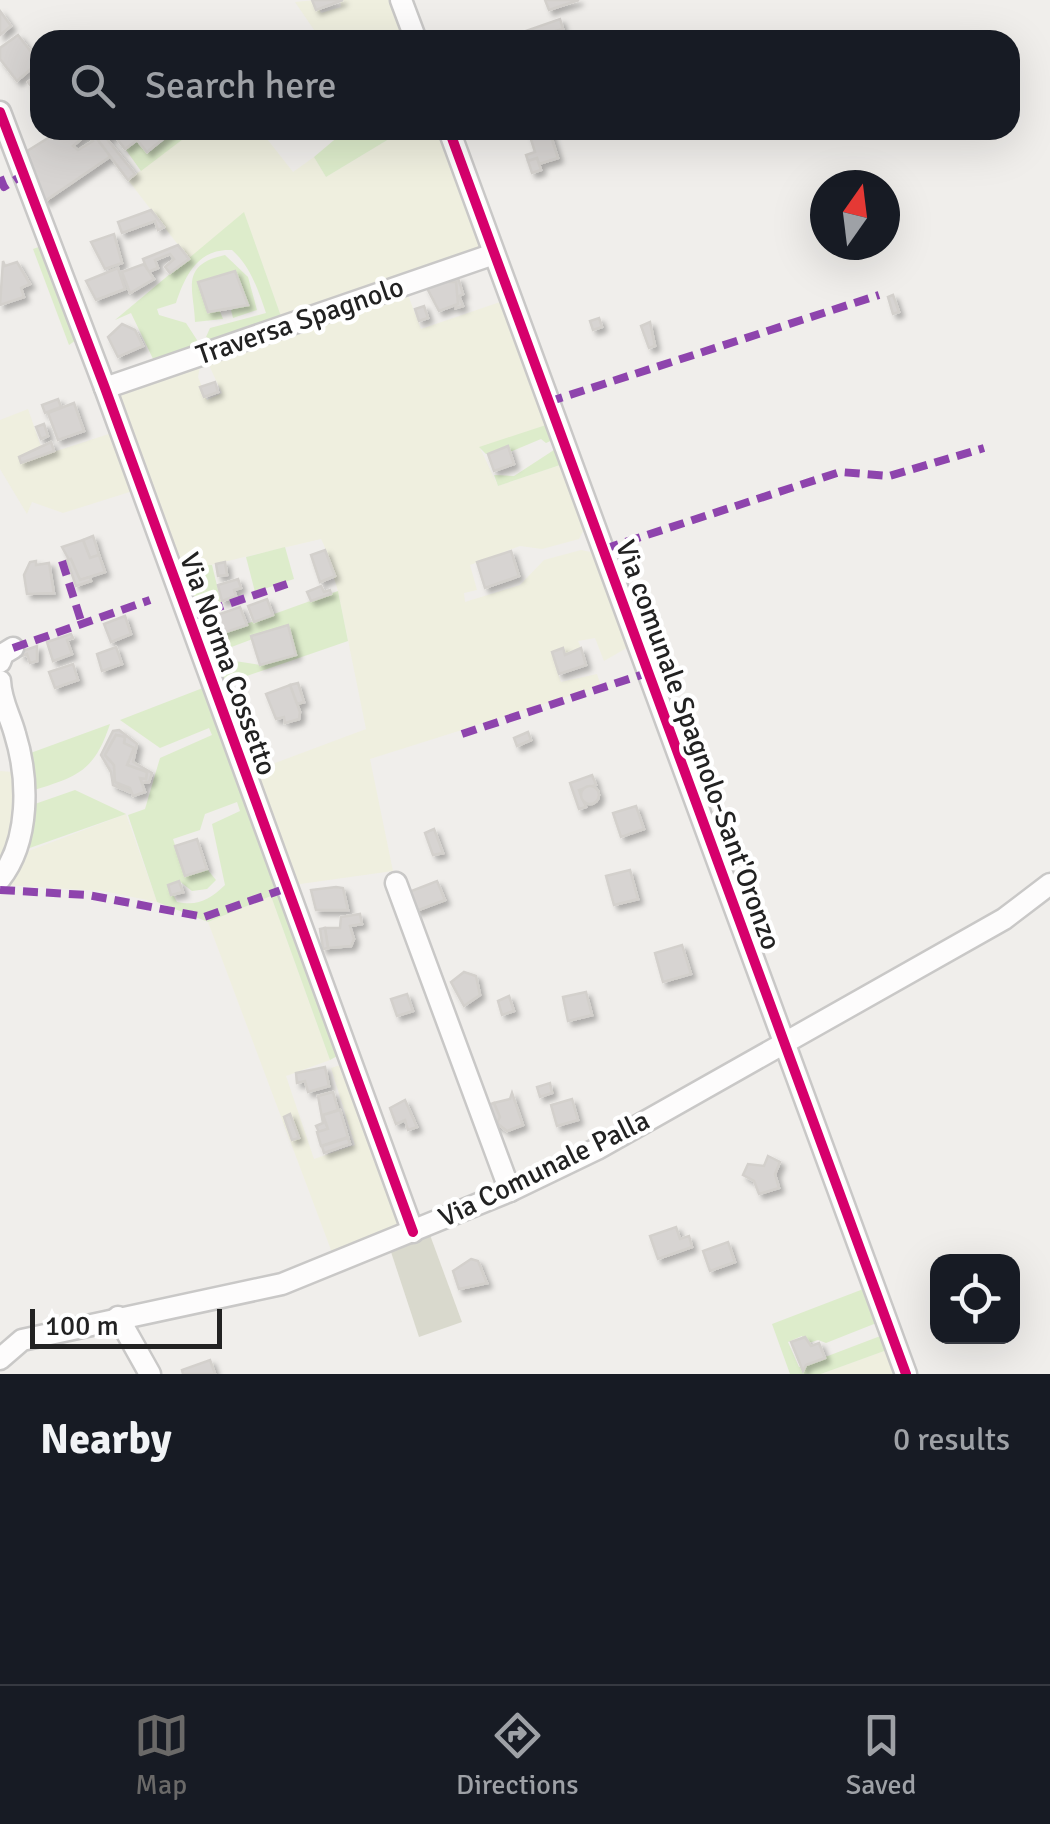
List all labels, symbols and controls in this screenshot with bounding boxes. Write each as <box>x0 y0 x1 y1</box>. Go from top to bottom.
search box <box>30 30 1020 140</box>
icon: search <box>65 58 120 113</box>
text: Search here <box>145 62 337 109</box>
north arrow <box>810 170 900 260</box>
street label: Traversa Spagnolo <box>192 270 408 372</box>
street label: Via comunale Spagnolo-Sant'Oronzo <box>608 536 788 954</box>
street label: Via Norma Cossetto <box>172 548 284 780</box>
street label: Via Comunale Palla <box>433 1103 655 1235</box>
map controls <box>930 1254 1020 1344</box>
button: locate <box>930 1254 1020 1344</box>
scale bar <box>30 1304 222 1348</box>
text: 100 m <box>45 1309 119 1343</box>
text: Nearby <box>40 1414 172 1465</box>
text: 0 results <box>893 1420 1010 1459</box>
tab: Map <box>134 1708 189 1802</box>
tab: Directions <box>456 1708 578 1802</box>
tab: Saved <box>846 1708 916 1802</box>

